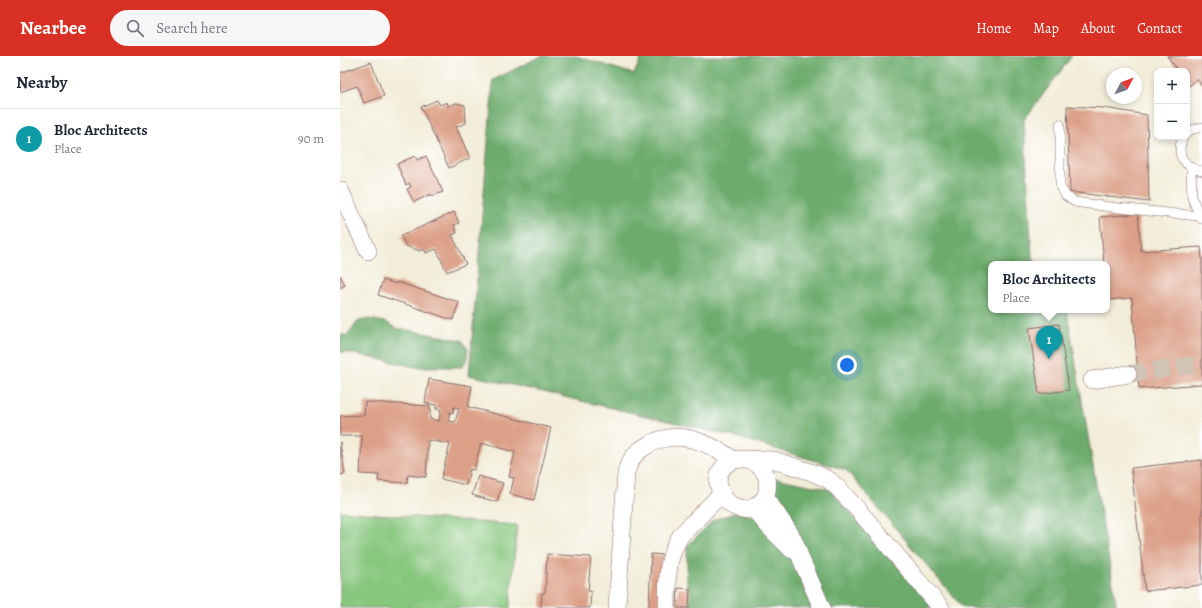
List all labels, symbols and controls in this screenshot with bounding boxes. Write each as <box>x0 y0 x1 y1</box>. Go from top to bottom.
search box <box>110 10 390 46</box>
text: Nearbee <box>20 15 86 41</box>
icon: search <box>124 17 146 39</box>
text: Search here <box>156 18 228 38</box>
text: Home <box>976 19 1011 38</box>
text: Map <box>1033 19 1059 38</box>
text: About <box>1081 19 1115 38</box>
text: Contact <box>1137 19 1182 38</box>
north arrow <box>1106 68 1142 104</box>
map controls <box>1154 68 1190 140</box>
button: + <box>1154 68 1190 104</box>
text: Nearby <box>16 71 67 94</box>
button: − <box>1154 104 1190 140</box>
text: Bloc Architects <box>54 120 148 140</box>
text: 1 <box>27 130 31 147</box>
text: 90 m <box>298 130 324 147</box>
text: Place <box>54 140 82 157</box>
popup <box>988 261 1110 313</box>
text: Bloc Architects <box>1002 269 1096 289</box>
text: Place <box>1002 289 1030 306</box>
pin: 1 <box>1036 326 1062 359</box>
your location <box>837 355 857 375</box>

